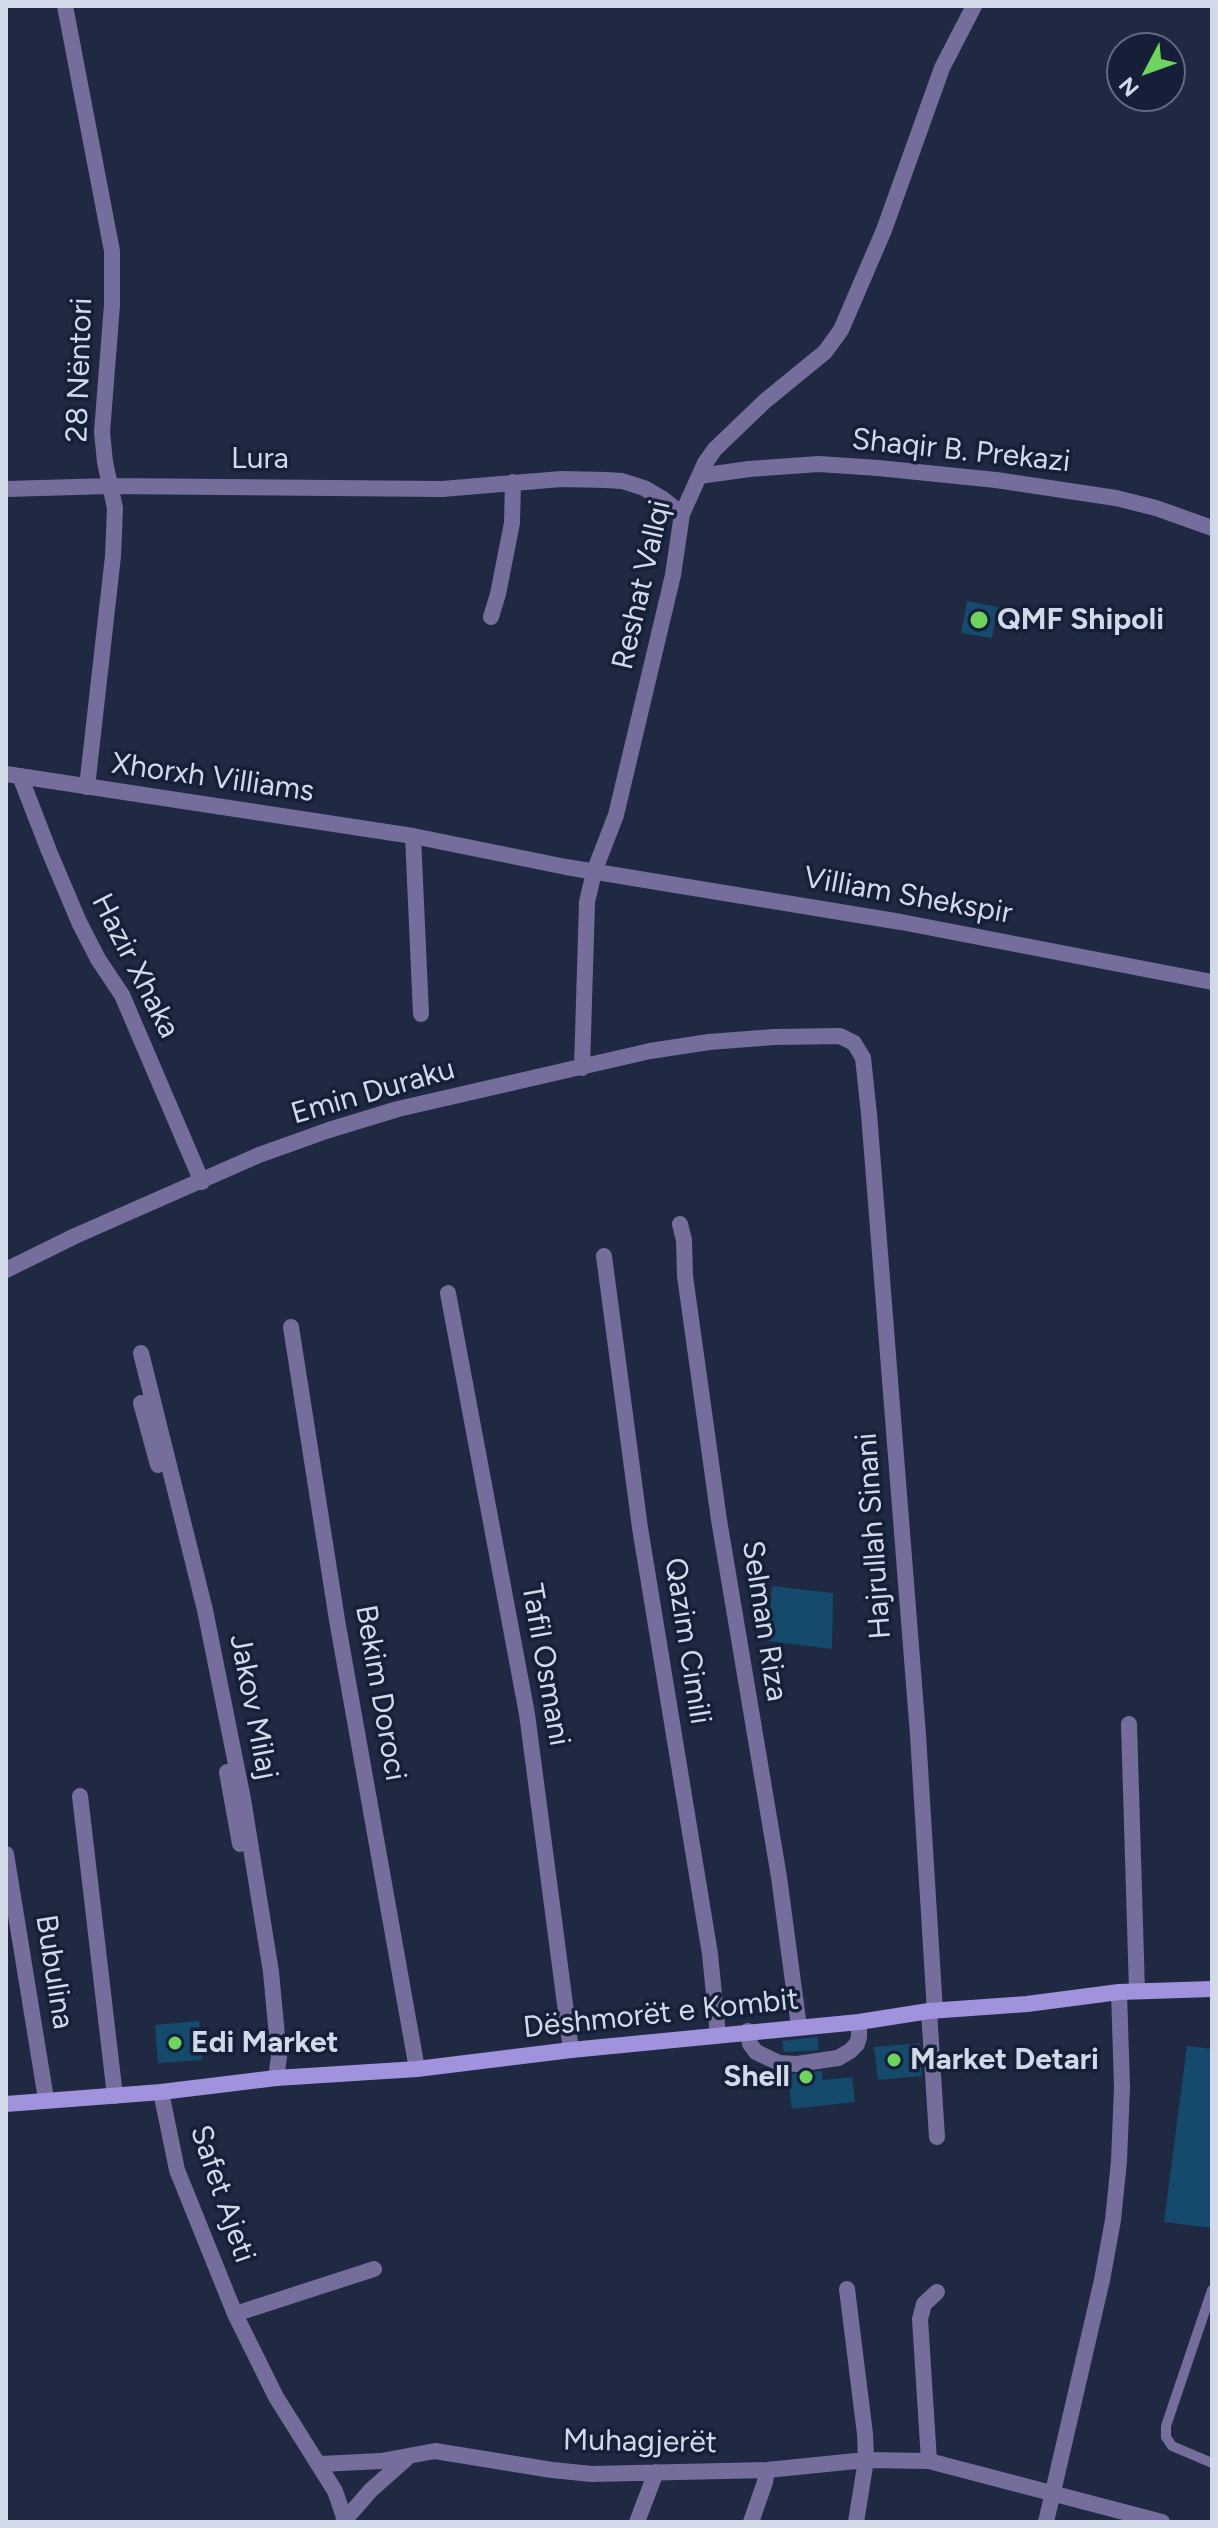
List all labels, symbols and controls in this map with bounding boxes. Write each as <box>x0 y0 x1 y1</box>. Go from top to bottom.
north arrow <box>1106 32 1186 112</box>
text: N <box>1113 71 1145 102</box>
street label: 28 Nëntori <box>59 297 101 443</box>
street label: Shaqir B. Prekazi <box>850 422 1072 480</box>
street label: Lura <box>231 441 289 477</box>
street label: Reshat Vallqi <box>605 497 679 673</box>
place label: QMF Shipoli <box>997 602 1164 638</box>
marker: QMF Shipoli <box>968 609 990 631</box>
street label: Xhorxh Villiams <box>110 746 316 810</box>
street label: Villiam Shekspir <box>801 860 1015 932</box>
street label: Hazir Xhaka <box>83 888 187 1044</box>
street label: Emin Duraku <box>287 1051 459 1133</box>
street label: Hajrullah Sinani <box>849 1432 899 1640</box>
street label: Selman Riza <box>734 1538 794 1704</box>
street label: Qazim Cimili <box>656 1555 718 1727</box>
street label: Tafil Osmani <box>513 1581 577 1749</box>
street label: Bekim Doroci <box>347 1602 413 1784</box>
street label: Jakov Milaj <box>221 1631 285 1783</box>
street label: Bubulina <box>27 1912 81 2032</box>
street label: Dëshmorët e Kombit <box>522 1982 800 2046</box>
place label: Edi Market <box>191 2025 339 2061</box>
marker: Edi Market <box>166 2034 184 2052</box>
place label: Market Detari <box>910 2042 1099 2078</box>
marker: Market Detari <box>885 2051 903 2069</box>
place label: Shell <box>723 2059 790 2095</box>
marker: Shell <box>797 2068 815 2086</box>
street label: Safet Ajeti <box>182 2121 262 2267</box>
street label: Muhagjerët <box>563 2423 717 2461</box>

